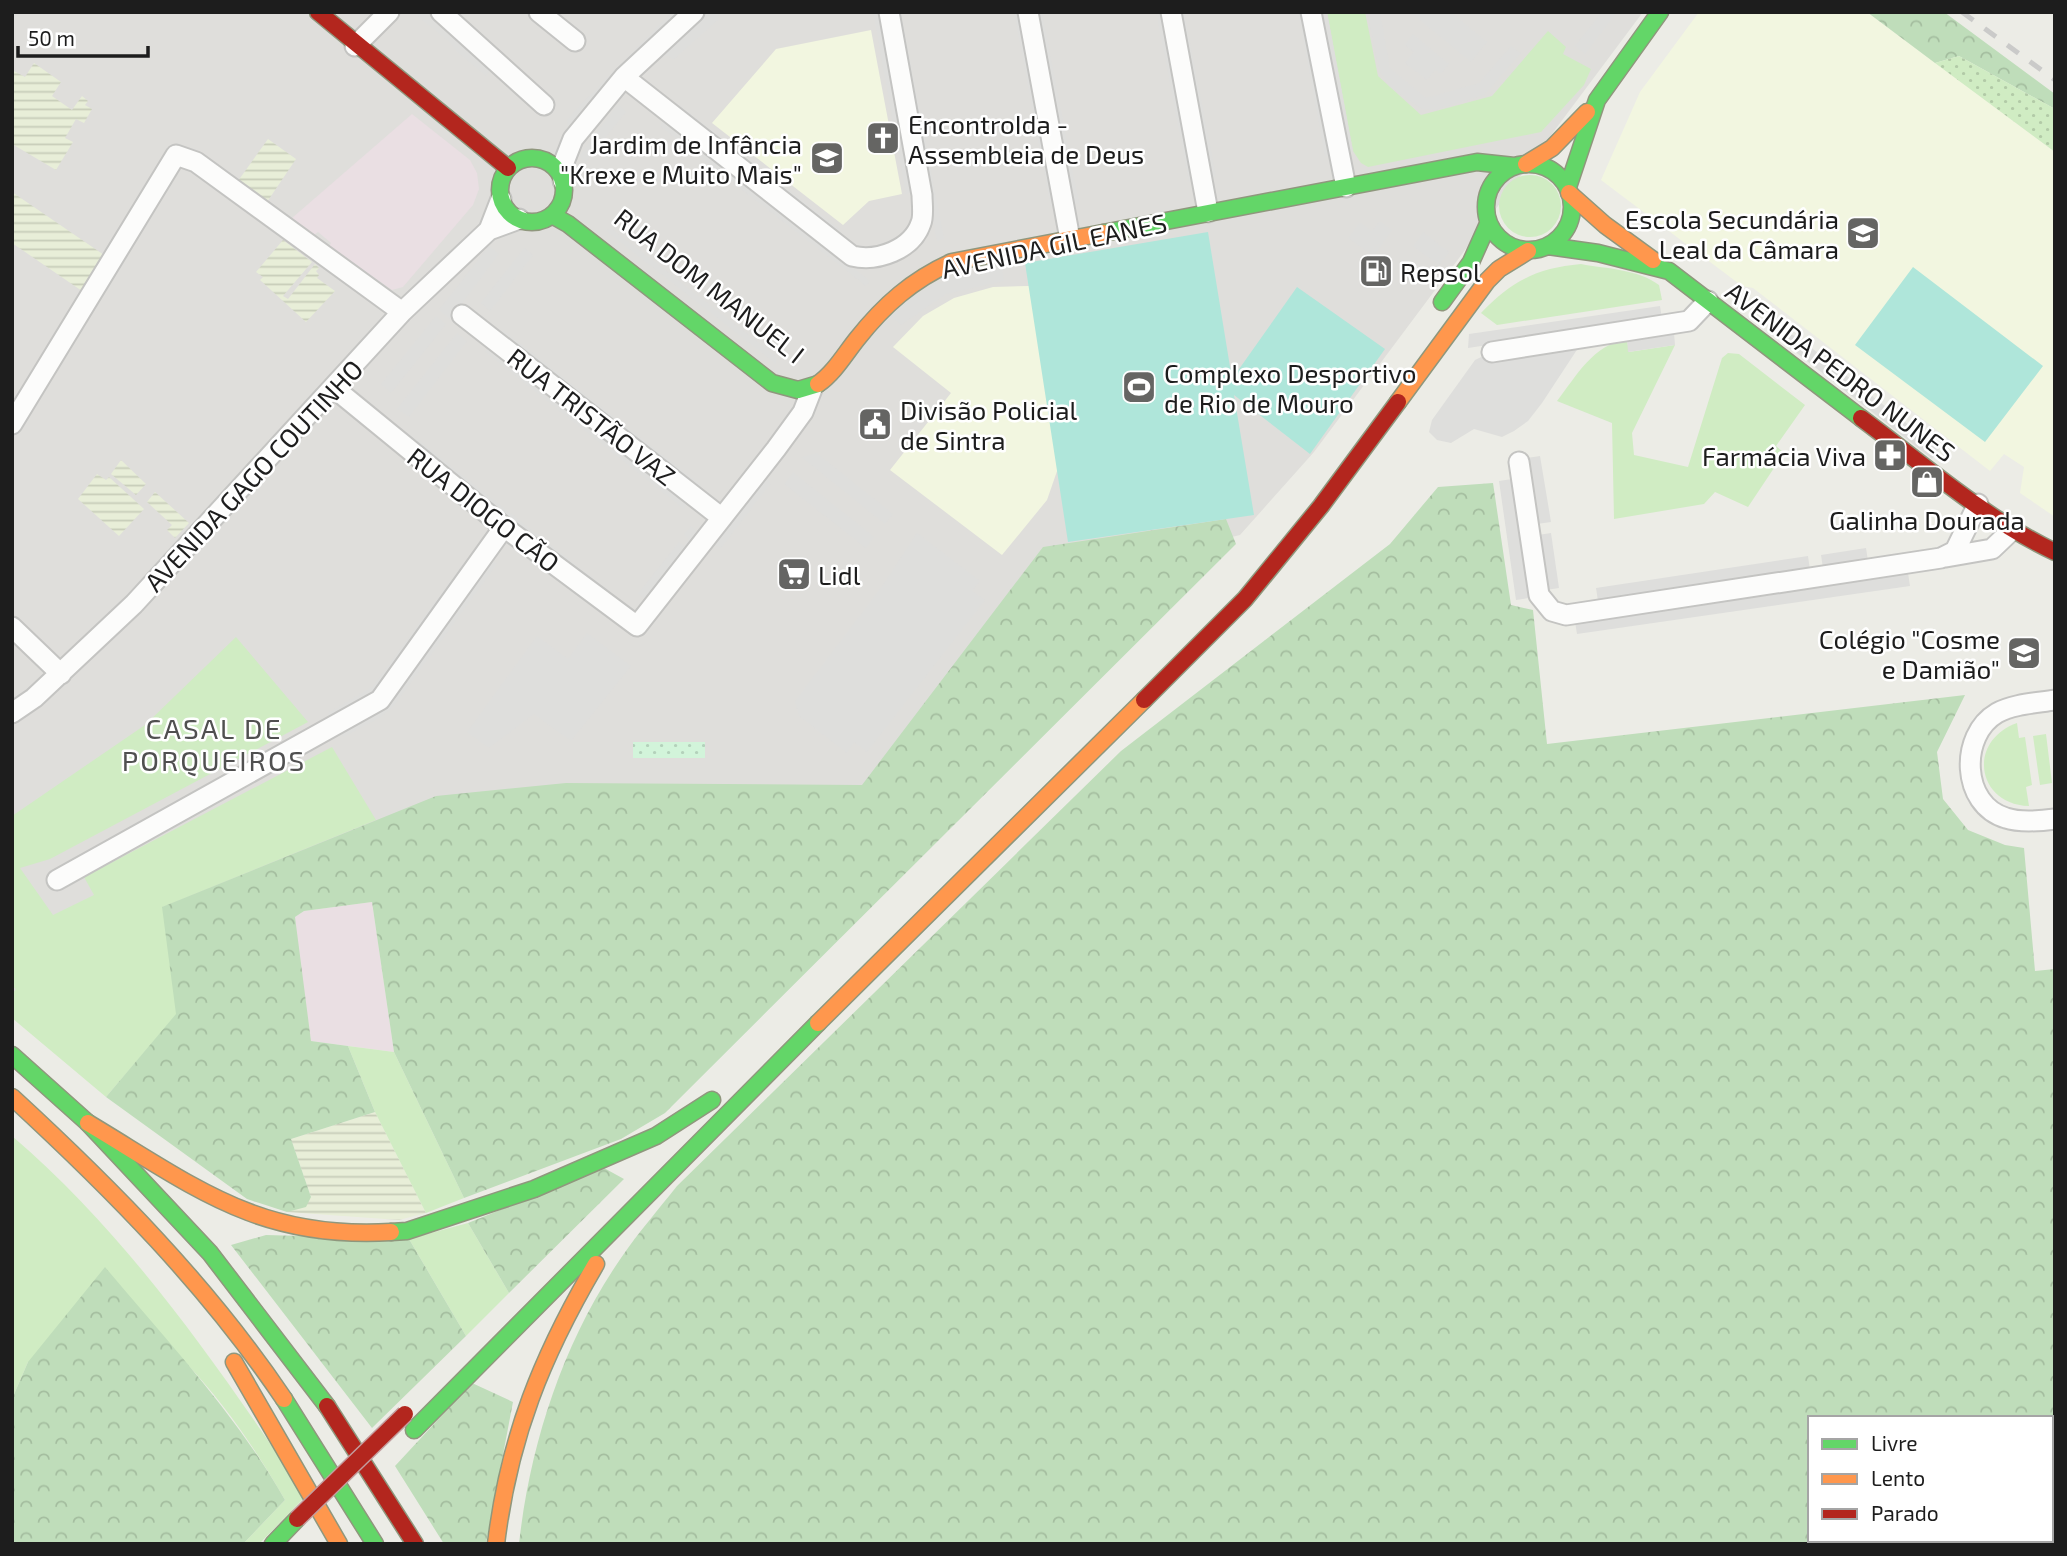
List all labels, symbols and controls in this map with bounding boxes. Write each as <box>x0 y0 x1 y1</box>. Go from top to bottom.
scale bar <box>18 14 147 58</box>
text: 50 m <box>28 25 75 50</box>
place label: EncontroIda - Assembleia de Deus <box>908 108 1144 169</box>
church icon: EncontroIda - Assembleia de Deus <box>864 119 902 157</box>
place label: Jardim de Infância "Krexe e Muito Mais" <box>560 128 802 189</box>
school or university icon: Jardim de Infância "Krexe e Muito Mais" <box>808 139 846 177</box>
street label: RUA DOM MANUEL I <box>609 201 811 369</box>
place label: Escola Secundária Leal da Câmara <box>1625 203 1839 264</box>
street label: AVENIDA GIL EANES <box>939 206 1169 284</box>
school or university icon: Escola Secundária Leal da Câmara <box>1844 214 1882 252</box>
fuel station icon: Repsol <box>1357 252 1395 290</box>
place label: Repsol <box>1400 256 1481 287</box>
street label: AVENIDA PEDRO NUNES <box>1720 275 1962 467</box>
street label: RUA TRISTÃO VAZ <box>502 341 682 491</box>
street label: AVENIDA GAGO COUTINHO <box>138 353 368 597</box>
place label: Complexo Desportivo de Rio de Mouro <box>1164 357 1417 418</box>
sports icon: Complexo Desportivo de Rio de Mouro <box>1120 368 1158 406</box>
place label: Divisão Policial de Sintra <box>900 394 1078 455</box>
public building icon: Divisão Policial de Sintra <box>856 405 894 443</box>
pharmacy icon: Farmácia Viva <box>1871 436 1909 474</box>
street label: RUA DIOGO CÃO <box>402 440 566 578</box>
place label: Farmácia Viva <box>1702 440 1866 471</box>
shop icon: Galinha Dourada <box>1908 463 1946 501</box>
place label: Galinha Dourada <box>1829 504 2025 535</box>
supermarket icon: Lidl <box>775 555 813 593</box>
place label: Lidl <box>818 559 861 590</box>
place label: Colégio "Cosme e Damião" <box>1819 623 2000 684</box>
school or university icon: Colégio "Cosme e Damião" <box>2005 634 2043 672</box>
district label: CASAL DE PORQUEIROS <box>122 711 306 777</box>
legend <box>1808 1416 2053 1542</box>
text: Livre <box>1871 1430 1918 1455</box>
text: Lento <box>1871 1465 1925 1490</box>
text: Parado <box>1871 1500 1939 1525</box>

